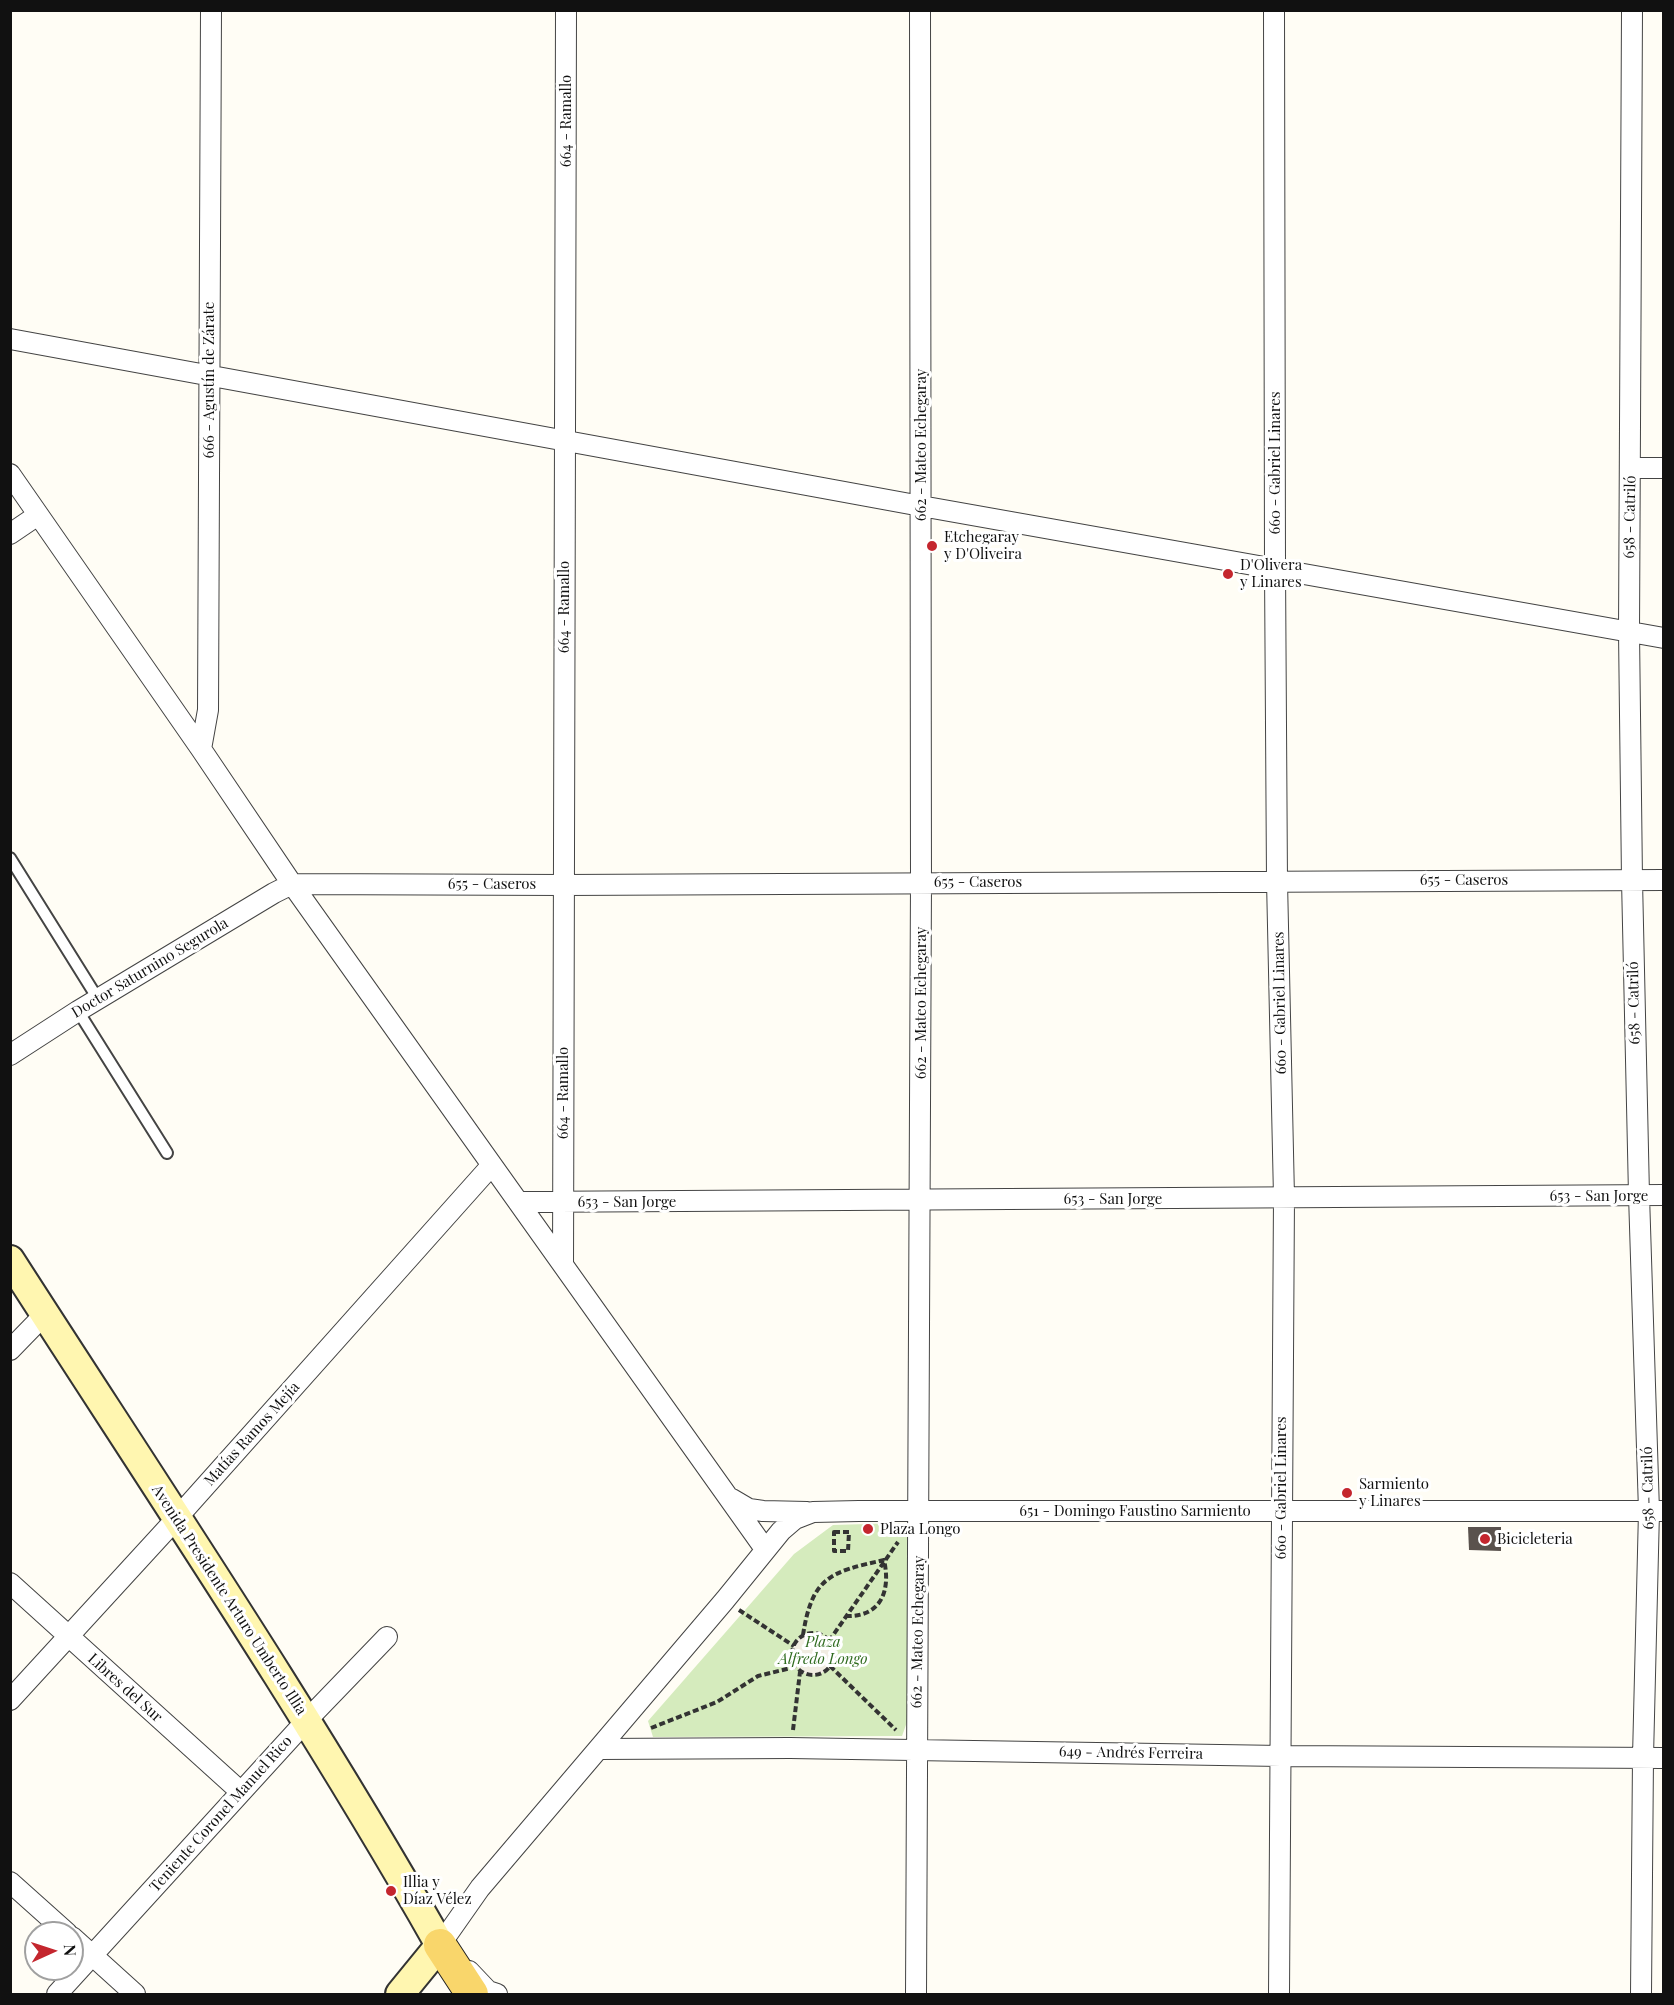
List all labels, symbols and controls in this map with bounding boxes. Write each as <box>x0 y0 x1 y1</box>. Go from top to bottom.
street label: 664 - Ramallo <box>557 75 575 167</box>
street label: 666 - Agustín de Zárate <box>200 302 218 458</box>
street label: 662 - Mateo Echegaray <box>912 369 930 521</box>
street label: 660 - Gabriel Linares <box>1266 392 1284 534</box>
street label: 658 - Catriló <box>1620 475 1640 559</box>
place label: Etchegaray y D'Oliveira <box>944 528 1022 563</box>
marker: Etchegaray y D'Oliveira <box>925 539 939 553</box>
place label: D'Olivera y Linares <box>1240 556 1302 591</box>
street label: 664 - Ramallo <box>555 561 573 653</box>
marker: D'Olivera y Linares <box>1221 567 1235 581</box>
street label: 655 - Caseros <box>1420 871 1508 889</box>
street label: 655 - Caseros <box>934 873 1022 891</box>
street label: 655 - Caseros <box>448 875 536 893</box>
street label: Doctor Saturnino Segurola <box>68 914 232 1022</box>
street label: 662 - Mateo Echegaray <box>912 927 930 1079</box>
street label: 660 - Gabriel Linares <box>1270 931 1290 1075</box>
street label: 658 - Catriló <box>1624 961 1644 1045</box>
street label: 664 - Ramallo <box>554 1047 572 1139</box>
street label: 653 - San Jorge <box>1550 1187 1648 1205</box>
street label: 653 - San Jorge <box>1064 1190 1162 1208</box>
street label: 653 - San Jorge <box>578 1193 676 1211</box>
street label: Matías Ramos Mejía <box>201 1378 303 1490</box>
street label: 660 - Gabriel Linares <box>1272 1417 1290 1559</box>
street label: 658 - Catriló <box>1638 1446 1658 1530</box>
place label: Sarmiento y Linares <box>1359 1475 1429 1510</box>
street label: Avenida Presidente Arturo Umberto Illia <box>148 1482 310 1718</box>
marker: Sarmiento y Linares <box>1340 1486 1354 1500</box>
street label: 651 - Domingo Faustino Sarmiento <box>1019 1502 1251 1520</box>
place label: Plaza Longo <box>880 1520 961 1538</box>
marker: Plaza Longo <box>861 1522 875 1536</box>
place label: Bicicleteria <box>1497 1530 1573 1548</box>
marker: Bicicleteria <box>1478 1532 1492 1546</box>
street label: 662 - Mateo Echegaray <box>908 1556 928 1708</box>
park label: Plaza Alfredo Longo <box>778 1633 868 1668</box>
street label: Libres del Sur <box>84 1650 166 1726</box>
street label: Teniente Coronel Manuel Rico <box>146 1732 296 1896</box>
street label: 649 - Andrés Ferreira <box>1059 1743 1203 1763</box>
place label: Illia y Díaz Vélez <box>403 1873 472 1908</box>
marker: Illia y Díaz Vélez <box>384 1884 398 1898</box>
north arrow <box>24 1921 84 1981</box>
text: N <box>60 1944 81 1956</box>

